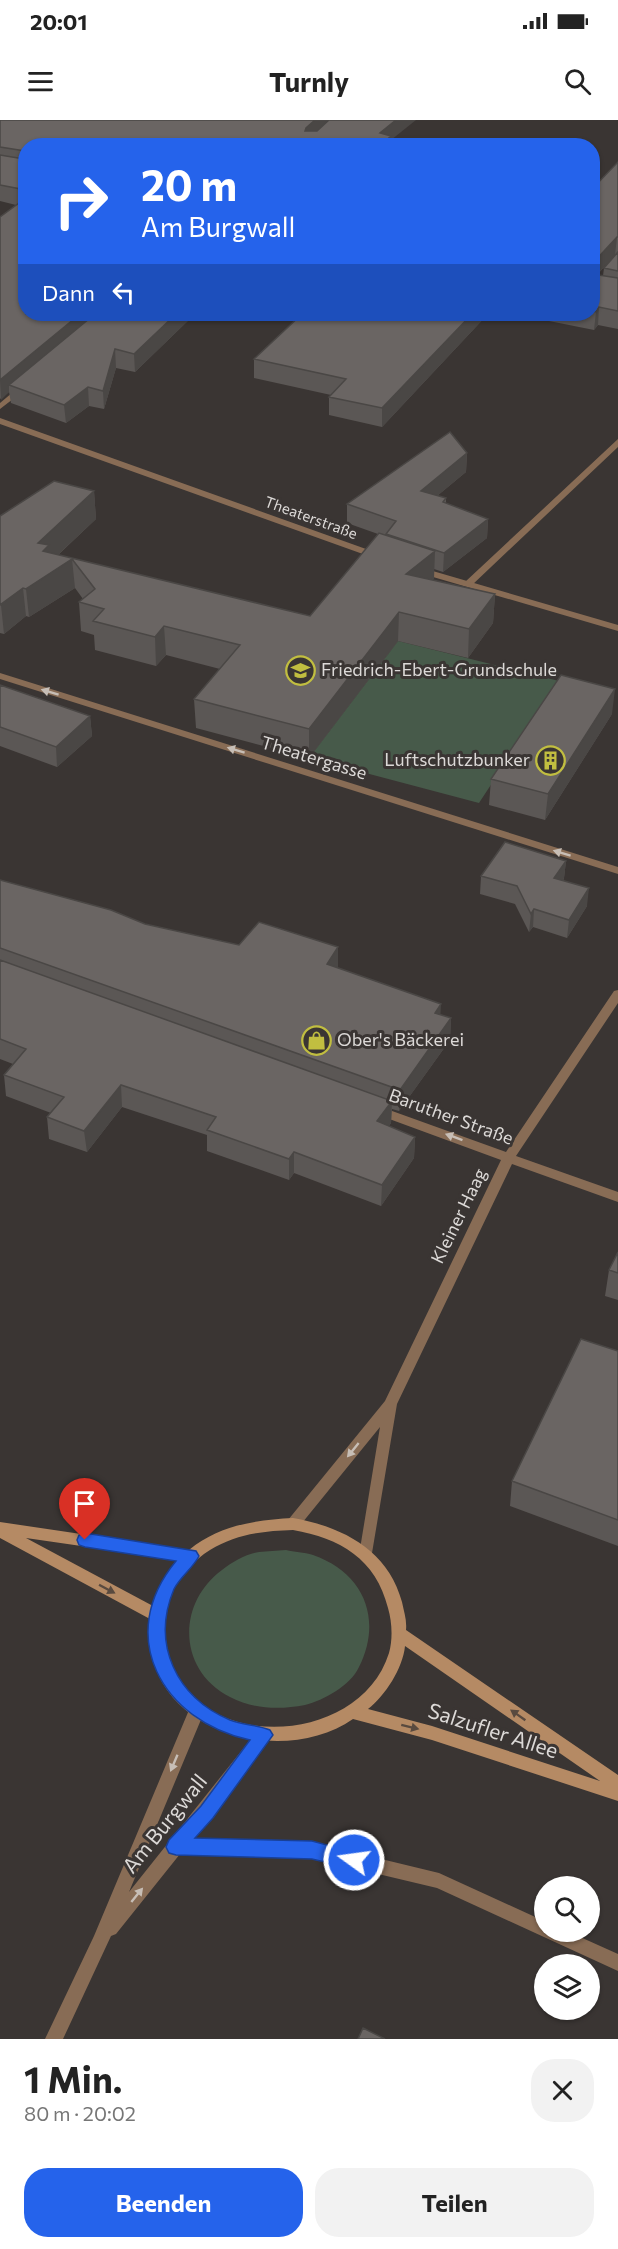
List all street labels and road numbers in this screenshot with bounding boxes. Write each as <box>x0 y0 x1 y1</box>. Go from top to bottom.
street label: Theaterstraße <box>263 492 360 542</box>
street label: Theatergasse <box>259 731 370 784</box>
street label: Baruther Straße <box>386 1083 517 1149</box>
street label: Kleiner Haag <box>426 1164 491 1267</box>
street label: Salzufler Allee <box>425 1697 562 1762</box>
street label: Am Burgwall <box>116 1769 211 1878</box>

